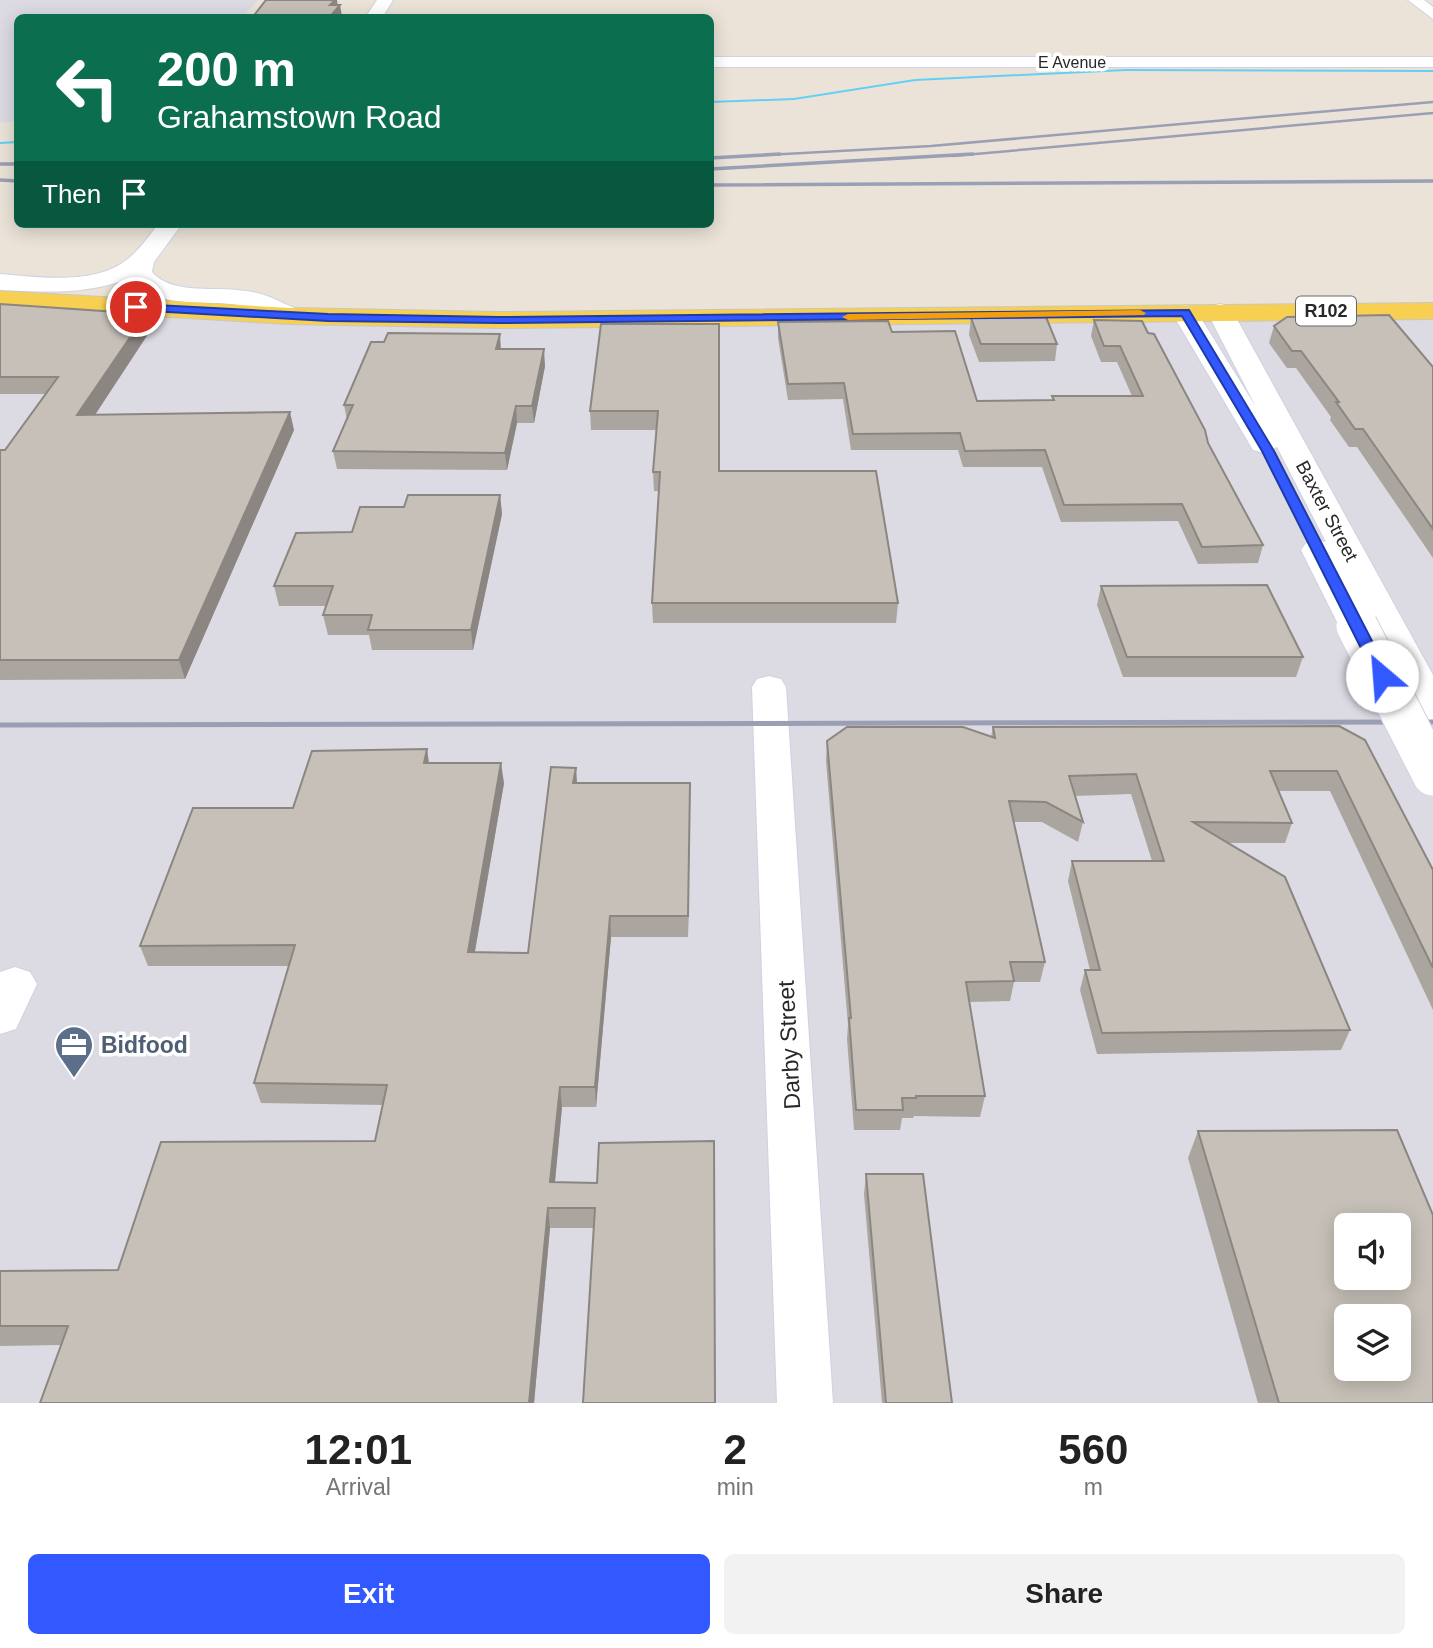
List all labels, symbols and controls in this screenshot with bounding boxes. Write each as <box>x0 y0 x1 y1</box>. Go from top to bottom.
icon: left <box>42 42 133 133</box>
text: 200 m <box>157 42 296 96</box>
street label: E Avenue <box>1038 54 1106 71</box>
text: Grahamstown Road <box>157 99 442 135</box>
icon: arrive <box>115 175 153 213</box>
text: Then <box>42 179 101 209</box>
pin <box>106 277 166 337</box>
icon: arrive <box>117 288 155 326</box>
road number: R102 <box>1296 296 1356 326</box>
street label: Baxter Street <box>1292 457 1363 566</box>
position arrow <box>1345 639 1419 713</box>
street label: Darby Street <box>773 979 805 1110</box>
office icon: Bidfood <box>53 1024 95 1079</box>
place label: Bidfood <box>101 1032 188 1058</box>
map controls <box>1334 1213 1411 1381</box>
button: sound <box>1334 1213 1411 1290</box>
button: layers <box>1334 1304 1411 1381</box>
text: 12:01 <box>305 1426 412 1473</box>
text: 2 <box>723 1426 747 1473</box>
text: 560 <box>1058 1426 1128 1473</box>
text: Arrival <box>326 1474 391 1500</box>
text: min <box>717 1474 754 1500</box>
text: m <box>1084 1474 1103 1500</box>
button: Exit <box>28 1554 710 1634</box>
button: Share <box>724 1554 1405 1634</box>

